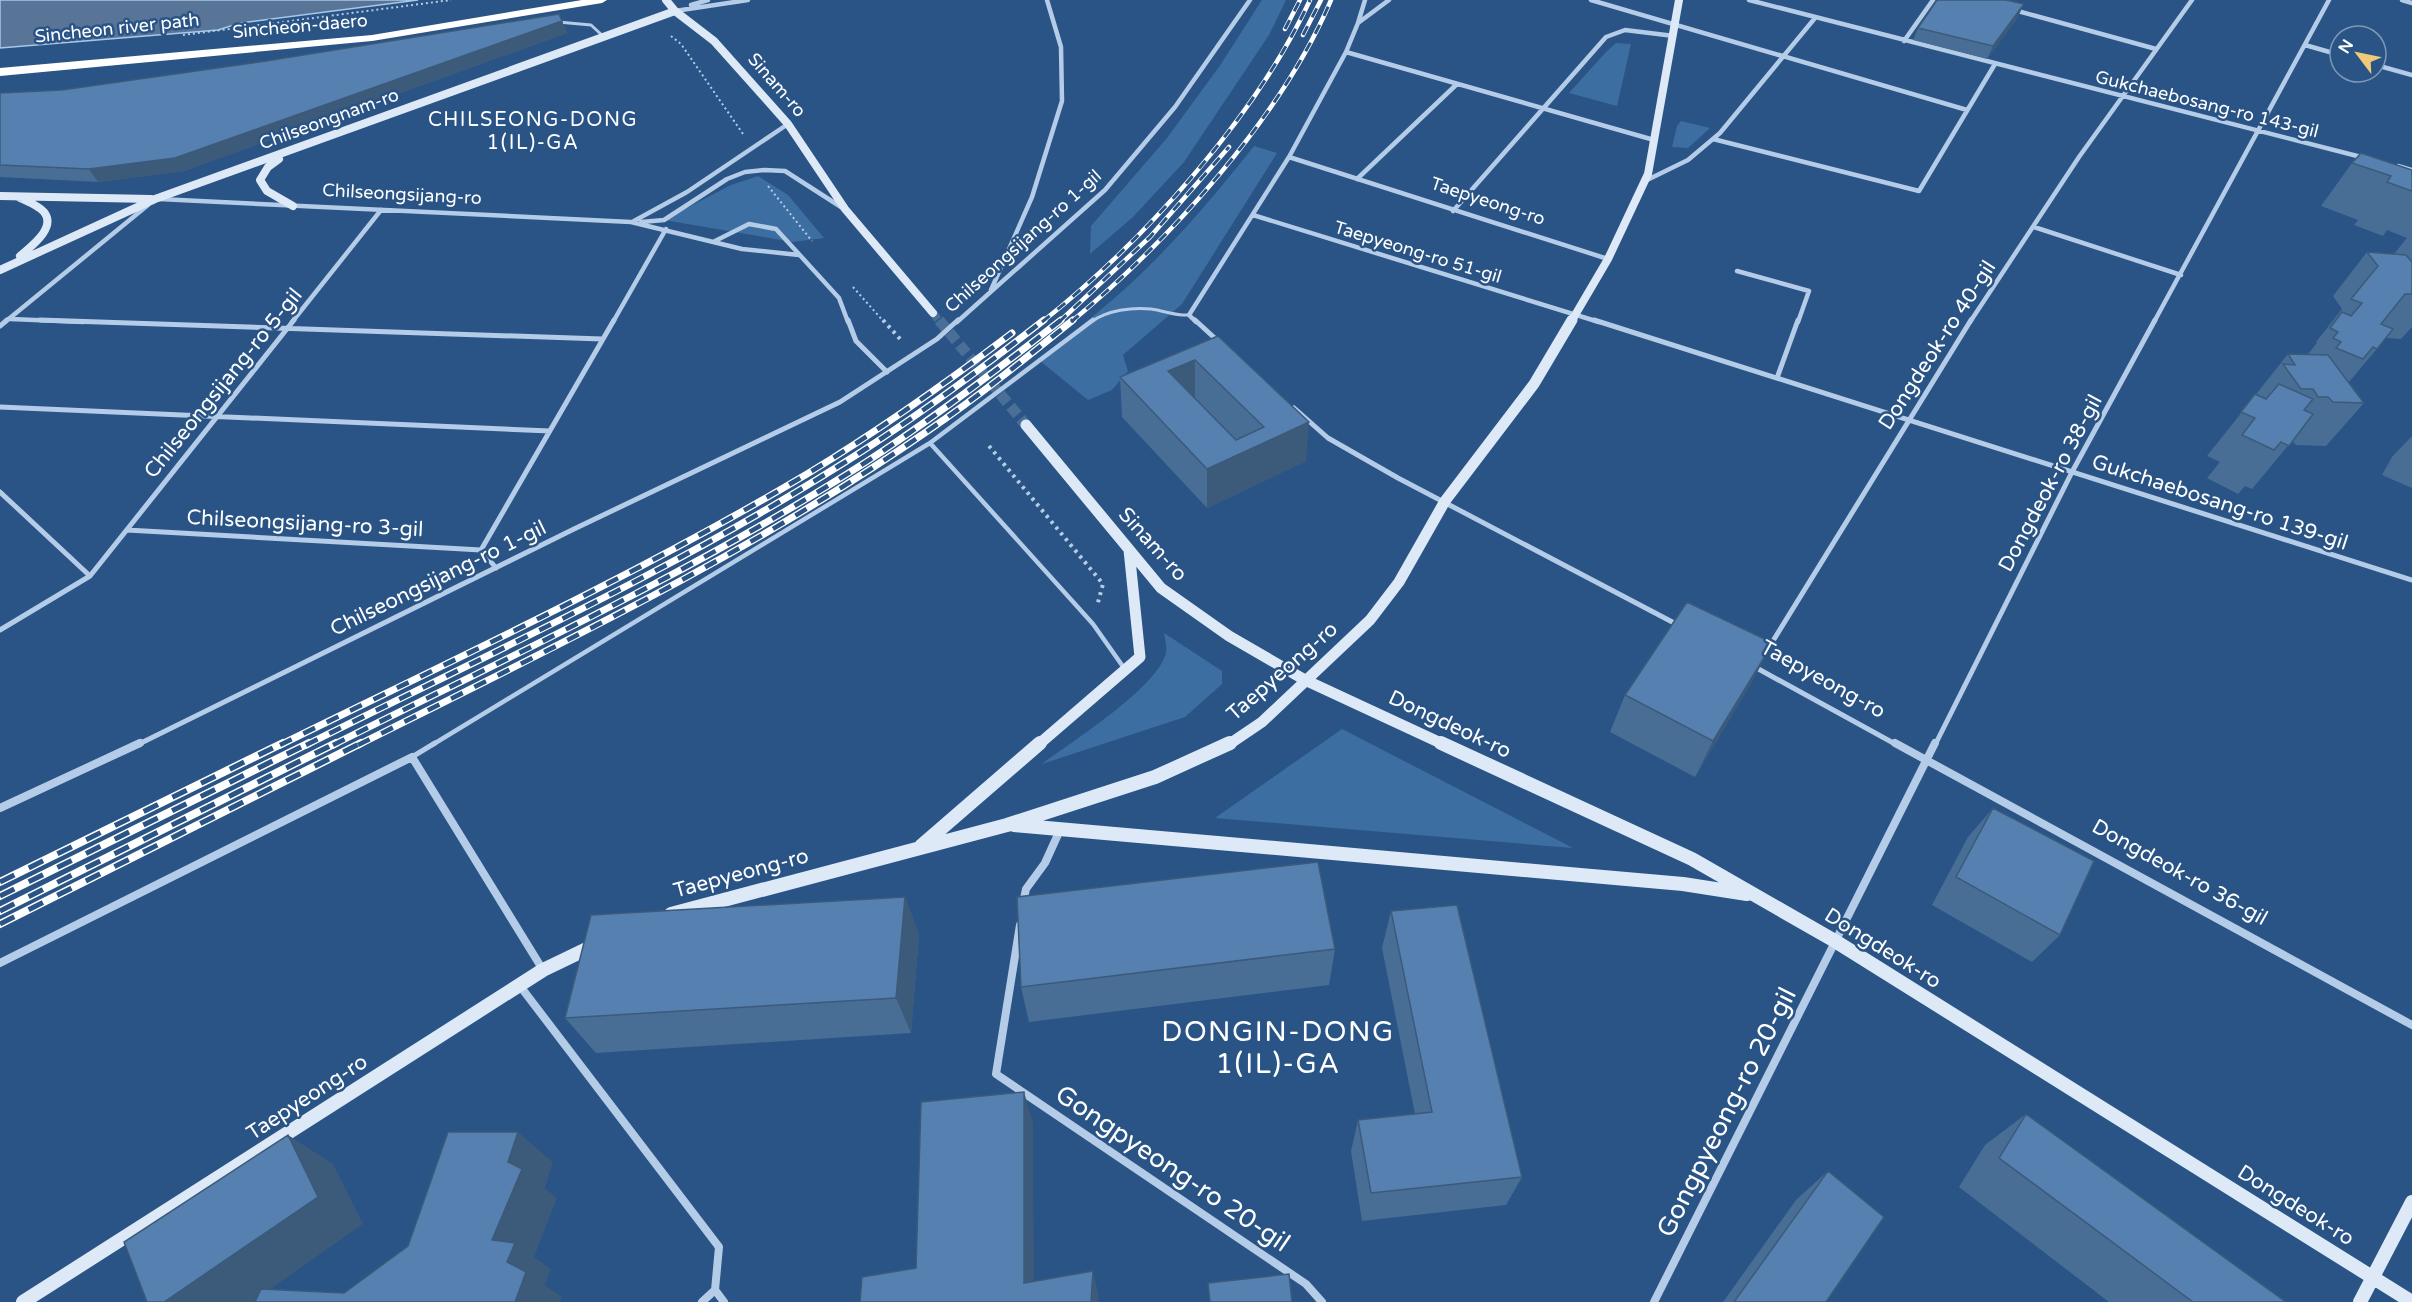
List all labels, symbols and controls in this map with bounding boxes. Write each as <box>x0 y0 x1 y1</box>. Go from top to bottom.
street label: Sincheon river path <box>34 8 200 48</box>
street label: Sincheon-daero <box>232 9 369 43</box>
north arrow <box>2328 24 2388 84</box>
text: N <box>2334 36 2358 57</box>
street label: Sinam-ro <box>743 48 811 122</box>
street label: Gukchaebosang-ro 143-gil <box>2093 66 2321 142</box>
street label: Chilseongnam-ro <box>256 83 402 154</box>
district label: CHILSEONG-DONG 1(IL)-GA <box>428 108 638 155</box>
street label: Chilseongsijang-ro 1-gil <box>940 165 1106 317</box>
street label: Taepyeong-ro <box>1428 172 1548 230</box>
street label: Chilseongsijang-ro <box>322 179 482 209</box>
street label: Taepyeong-ro 51-gil <box>1332 216 1504 288</box>
street label: Dongdeok-ro 40-gil <box>1873 256 2001 435</box>
street label: Chilseongsijang-ro 5-gil <box>139 283 308 483</box>
street label: Dongdeok-ro 38-gil <box>1993 391 2108 576</box>
street label: Gukchaebosang-ro 139-gil <box>2089 449 2351 556</box>
street label: Sinam-ro <box>1113 502 1192 586</box>
street label: Chilseongsijang-ro 3-gil <box>186 505 424 542</box>
street label: Chilseongsijang-ro 1-gil <box>326 515 550 642</box>
street label: Taepyeong-ro <box>1222 616 1343 726</box>
street label: Taepyeong-ro <box>1756 635 1890 724</box>
street label: Dongdeok-ro <box>1384 685 1515 764</box>
street label: Dongdeok-ro 36-gil <box>2088 814 2272 931</box>
street label: Taepyeong-ro <box>671 843 811 904</box>
street label: Dongdeok-ro <box>1820 903 1946 994</box>
street label: Gongpyeong-ro 20-gil <box>1650 982 1803 1242</box>
district label: DONGIN-DONG 1(IL)-GA <box>1161 1015 1395 1081</box>
street label: Taepyeong-ro <box>242 1049 372 1146</box>
street label: Gongpyeong-ro 20-gil <box>1050 1078 1296 1258</box>
street label: Dongdeok-ro <box>2233 1160 2359 1251</box>

